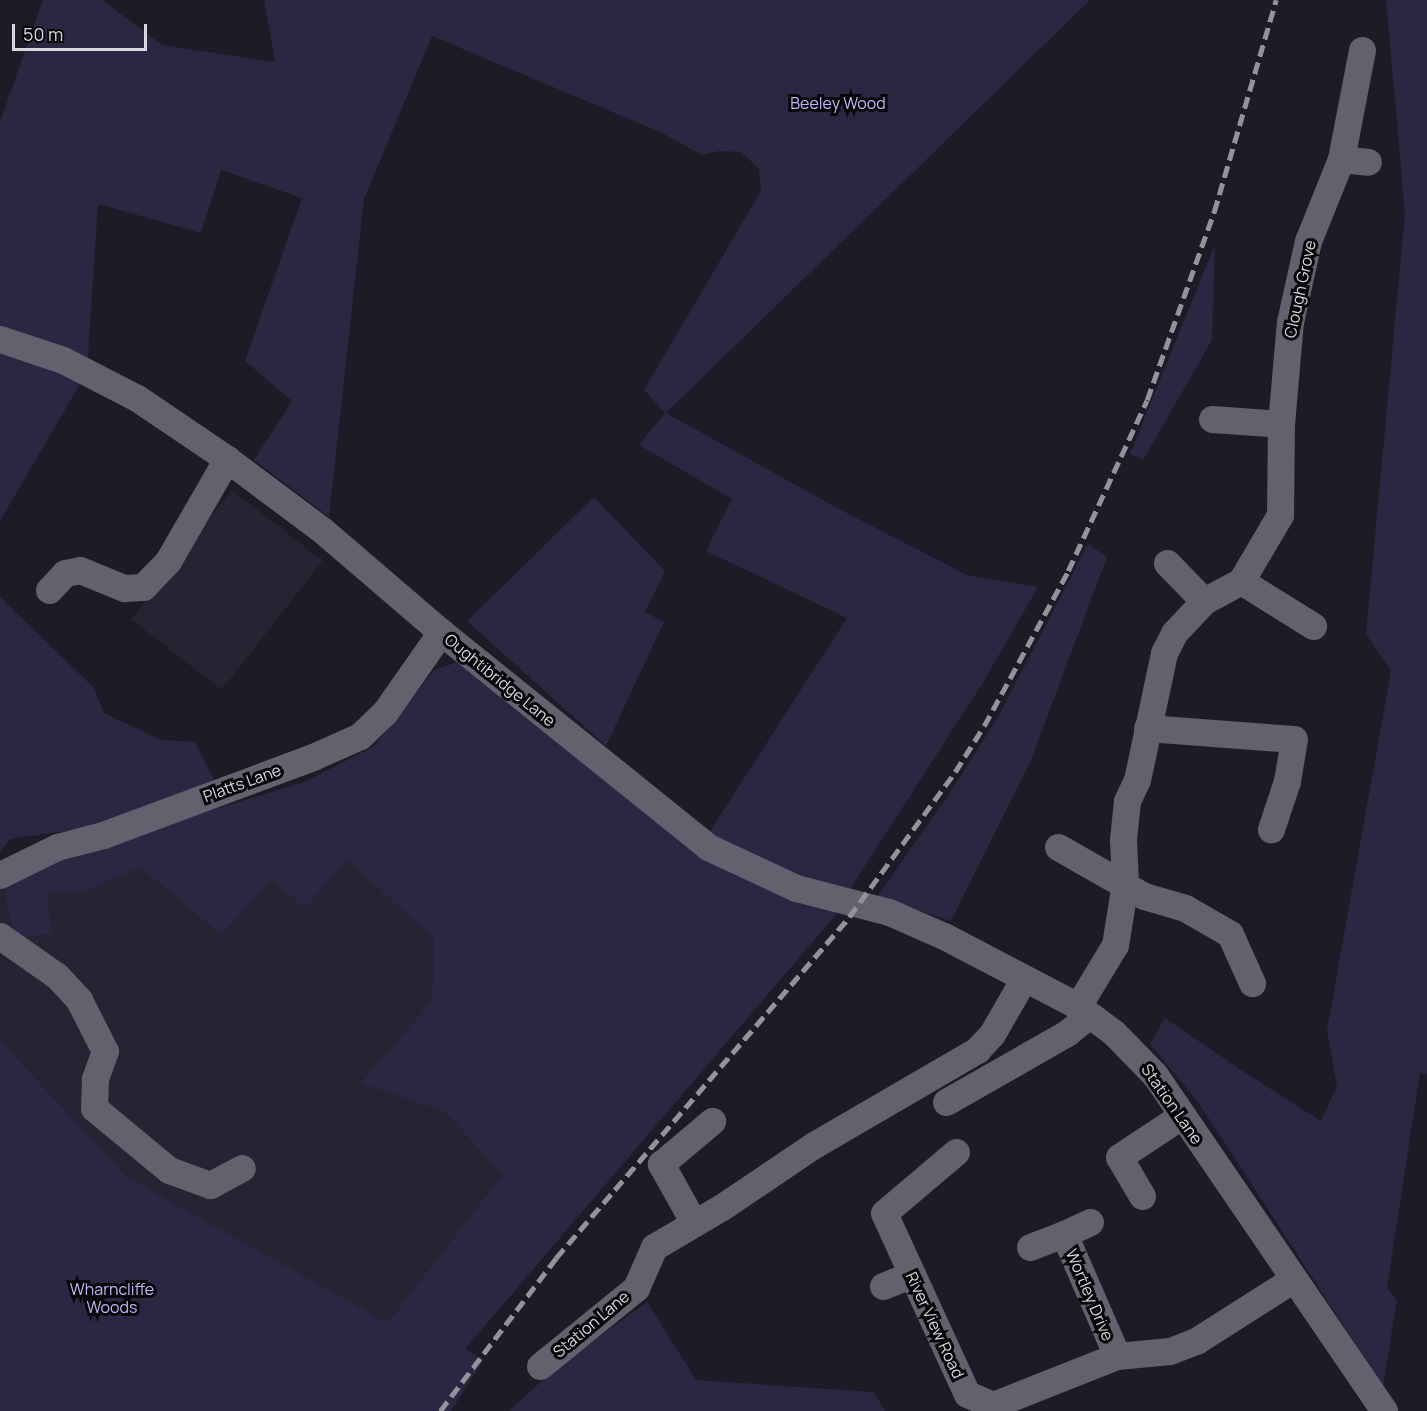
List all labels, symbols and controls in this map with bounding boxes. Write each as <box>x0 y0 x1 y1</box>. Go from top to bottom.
scale bar <box>15 12 150 50</box>
text: 50 m <box>23 22 63 46</box>
park label: Beeley Wood <box>790 93 886 113</box>
street label: Clough Grove <box>1280 238 1320 340</box>
street label: Oughtibridge Lane <box>441 630 559 730</box>
street label: Platts Lane <box>200 760 284 806</box>
street label: Station Lane <box>1137 1060 1207 1148</box>
street label: Wortley Drive <box>1062 1246 1118 1344</box>
street label: River View Road <box>902 1269 968 1381</box>
park label: Wharncliffe Woods <box>70 1279 154 1317</box>
street label: Station Lane <box>549 1287 633 1361</box>

